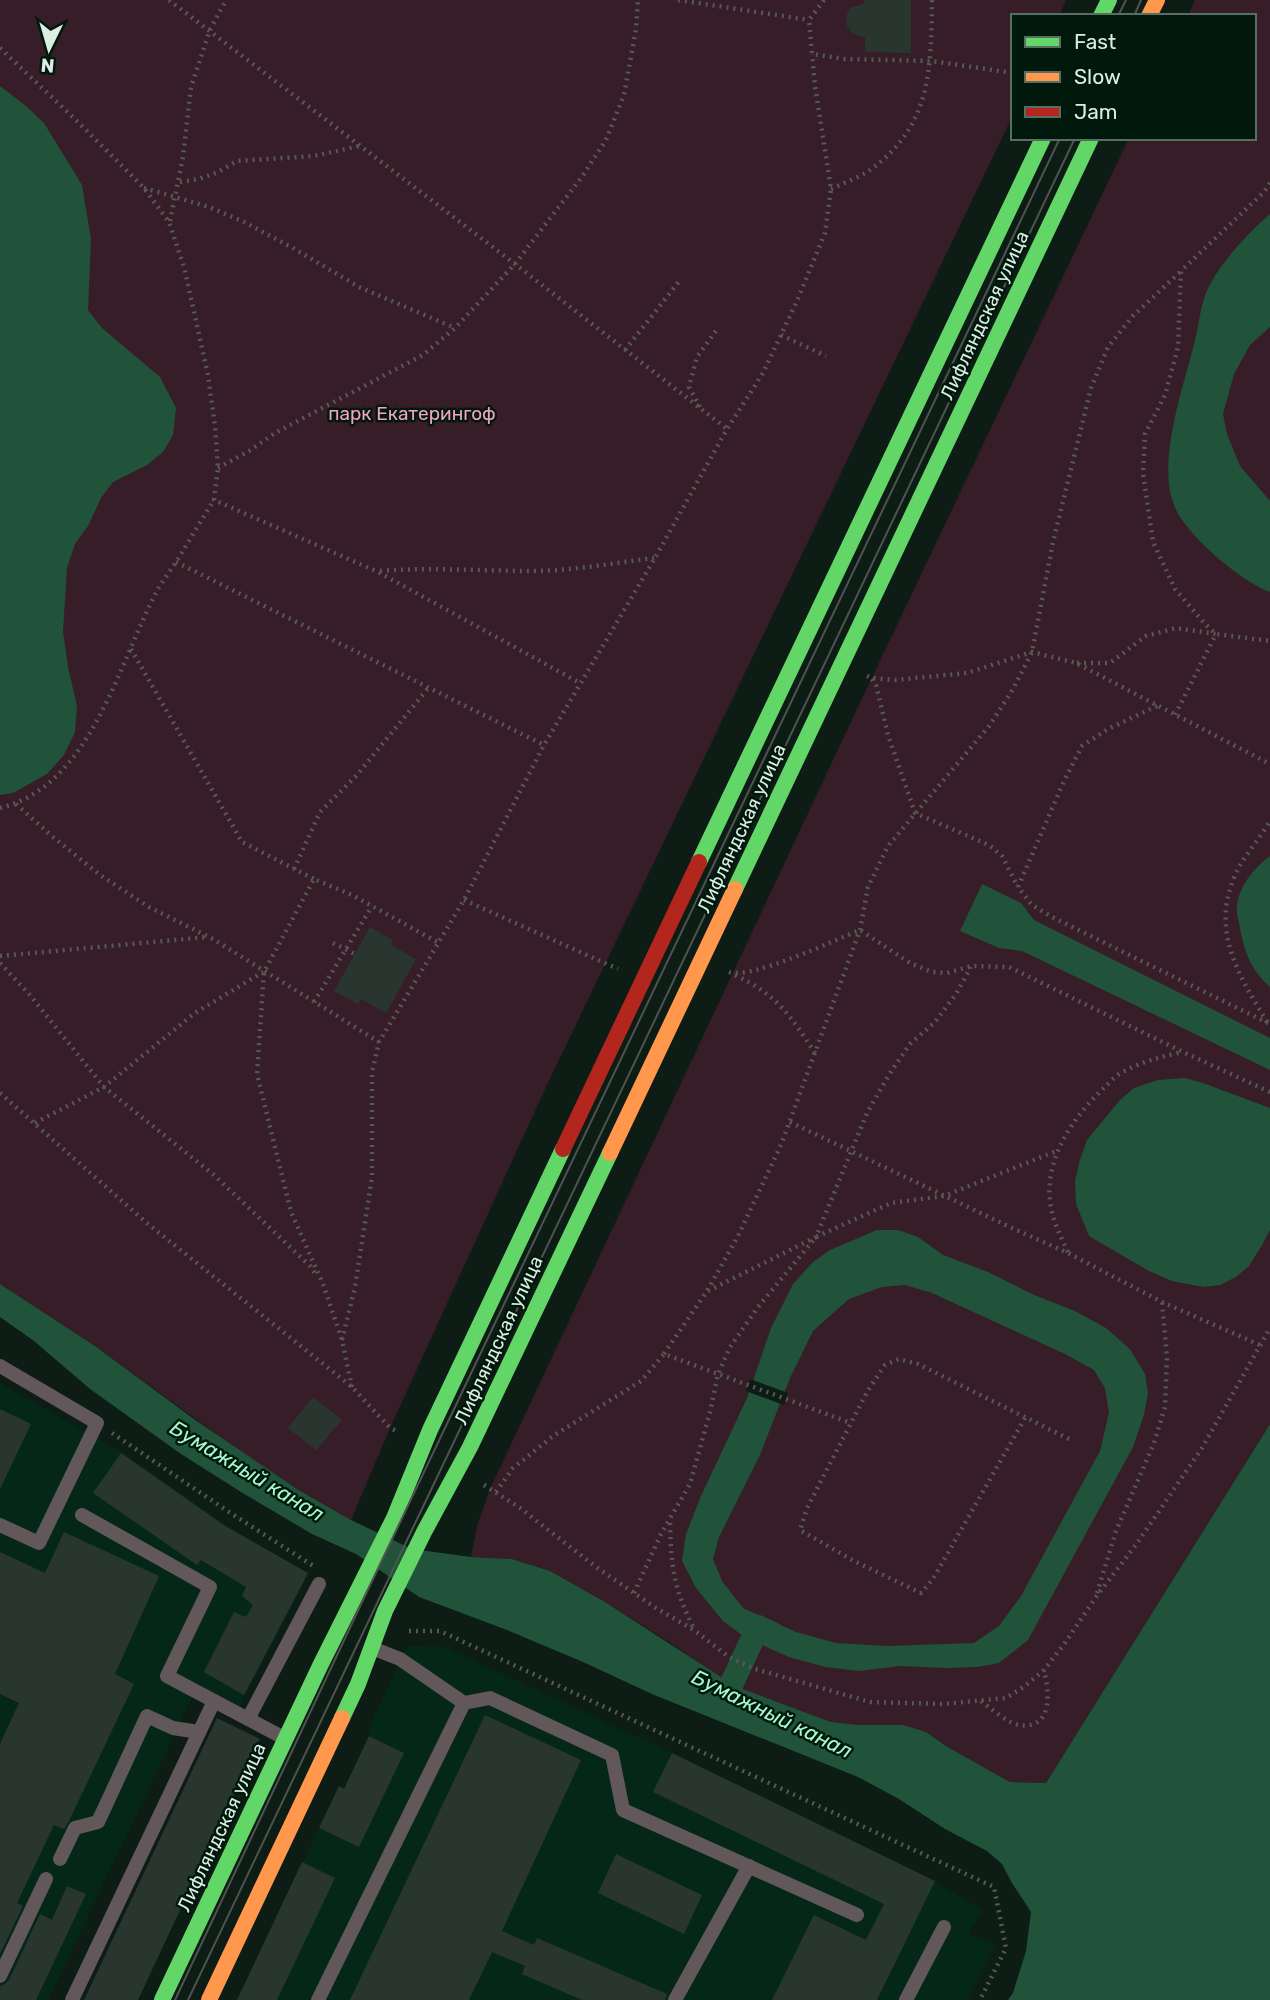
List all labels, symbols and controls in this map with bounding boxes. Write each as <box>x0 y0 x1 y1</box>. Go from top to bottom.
north arrow <box>14 14 84 84</box>
legend <box>1011 14 1256 140</box>
text: Fast <box>1074 29 1116 54</box>
text: N <box>40 53 55 77</box>
text: Slow <box>1074 64 1121 89</box>
text: Jam <box>1074 99 1118 124</box>
street label: Лифляндская улица <box>935 227 1034 403</box>
park label: парк Екатерингоф <box>328 402 496 425</box>
street label: Лифляндская улица <box>692 740 791 916</box>
street label: Лифляндская улица <box>449 1252 548 1428</box>
water label: Бумажный канал <box>166 1415 329 1526</box>
water label: Бумажный канал <box>688 1664 856 1763</box>
street label: Лифляндская улица <box>172 1739 271 1915</box>

